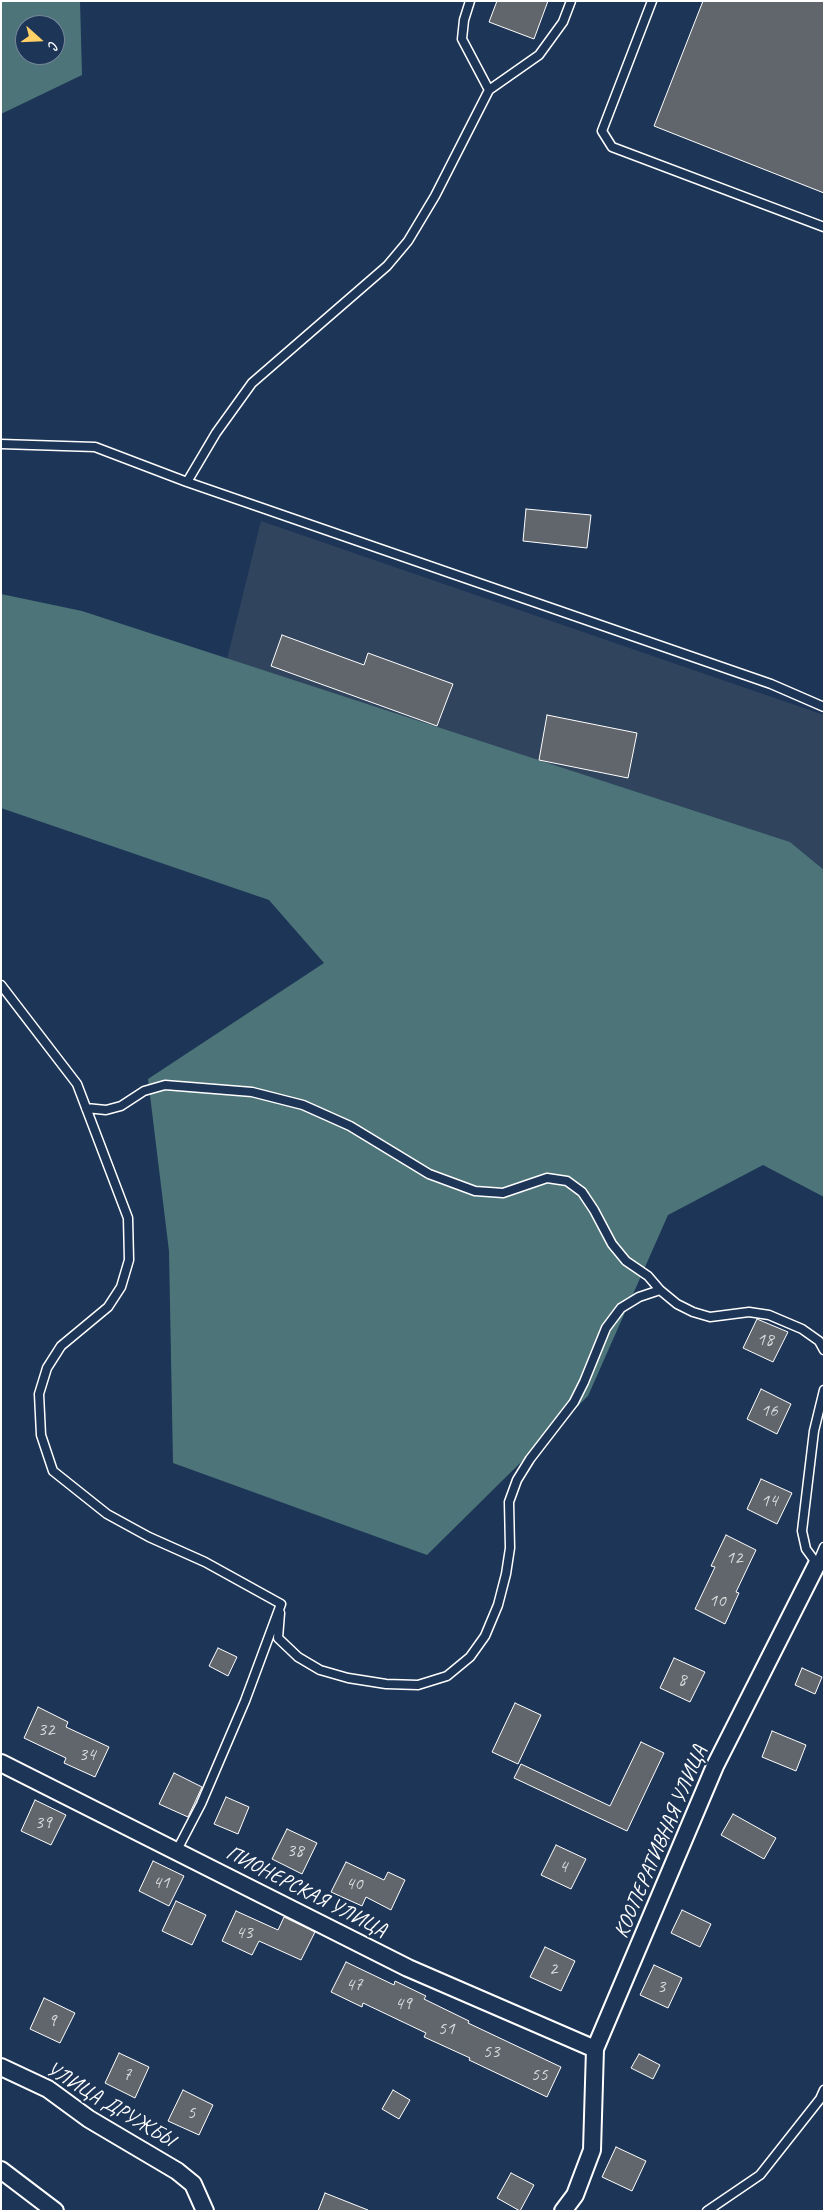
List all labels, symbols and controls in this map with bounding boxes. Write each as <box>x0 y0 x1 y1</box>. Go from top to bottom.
north arrow <box>15 15 65 65</box>
text: С <box>44 39 63 51</box>
house number: 18 <box>756 1329 774 1351</box>
house number: 16 <box>760 1400 778 1422</box>
house number: 14 <box>760 1490 778 1512</box>
house number: 12 <box>725 1547 743 1569</box>
house number: 10 <box>708 1590 726 1612</box>
house number: 8 <box>678 1669 686 1691</box>
house number: 32 <box>37 1719 55 1741</box>
street label: КООПЕРАТИВНАЯ УЛИЦА <box>609 1742 713 1942</box>
house number: 34 <box>78 1744 96 1766</box>
house number: 39 <box>34 1812 52 1834</box>
house number: 38 <box>286 1840 304 1862</box>
street label: ПИОНЕРСКАЯ УЛИЦА <box>221 1841 391 1943</box>
house number: 4 <box>559 1856 567 1878</box>
house number: 41 <box>152 1872 170 1894</box>
house number: 40 <box>345 1873 363 1895</box>
house number: 43 <box>235 1922 253 1944</box>
house number: 2 <box>549 1958 557 1980</box>
house number: 47 <box>345 1974 363 1996</box>
house number: 3 <box>657 1976 665 1998</box>
house number: 49 <box>394 1993 412 2015</box>
house number: 9 <box>48 2010 56 2032</box>
house number: 51 <box>437 2018 455 2040</box>
house number: 53 <box>482 2041 500 2063</box>
street label: УЛИЦА ДРУЖБЫ <box>41 2057 179 2153</box>
house number: 7 <box>123 2064 131 2086</box>
house number: 55 <box>530 2064 548 2086</box>
house number: 5 <box>187 2102 195 2124</box>

